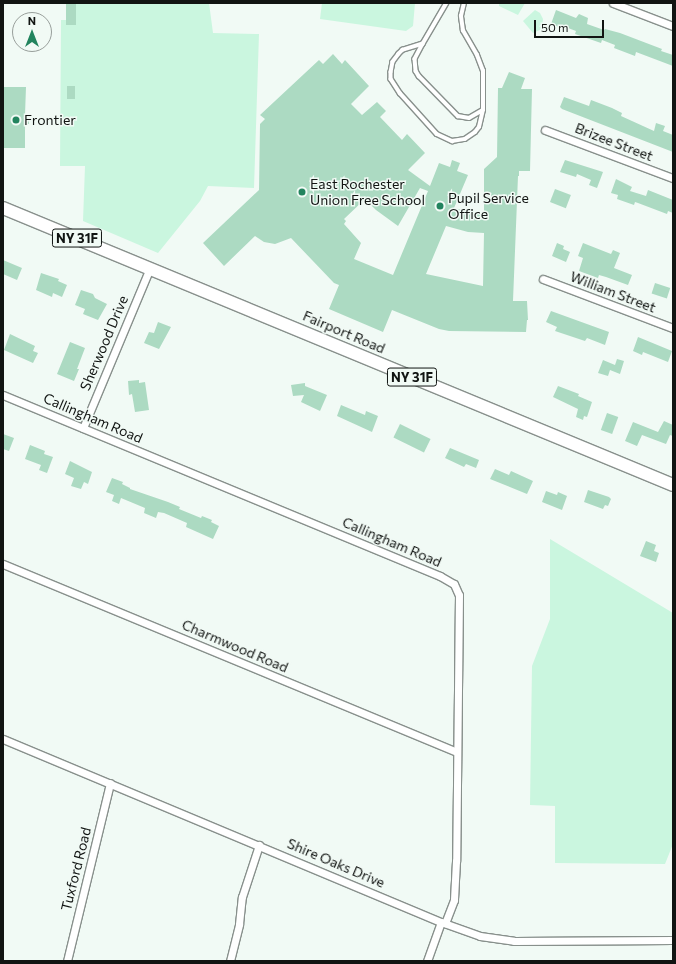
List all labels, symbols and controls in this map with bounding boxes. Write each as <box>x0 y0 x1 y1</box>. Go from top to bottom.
north arrow <box>12 12 52 52</box>
scale bar <box>536 12 606 38</box>
text: N <box>28 14 36 27</box>
text: 50 m <box>541 20 569 34</box>
place label: Frontier <box>24 112 76 128</box>
marker: Frontier <box>11 115 21 125</box>
street label: Brizee Street <box>573 119 655 165</box>
place label: East Rochester Union Free School <box>310 176 425 208</box>
marker: East Rochester Union Free School <box>297 187 307 197</box>
place label: Pupil Service Office <box>448 190 529 222</box>
marker: Pupil Service Office <box>435 201 445 211</box>
road number: NY 31F <box>51 227 103 249</box>
street label: William Street <box>568 268 658 316</box>
street label: Sherwood Drive <box>76 293 132 393</box>
street label: Fairport Road <box>300 307 388 357</box>
road number: NY 31F <box>386 366 438 388</box>
street label: Callingham Road <box>41 390 145 446</box>
street label: Callingham Road <box>340 514 444 570</box>
street label: Charmwood Road <box>179 616 291 676</box>
street label: Tuxford Road <box>58 826 94 912</box>
street label: Shire Oaks Drive <box>285 835 387 891</box>

